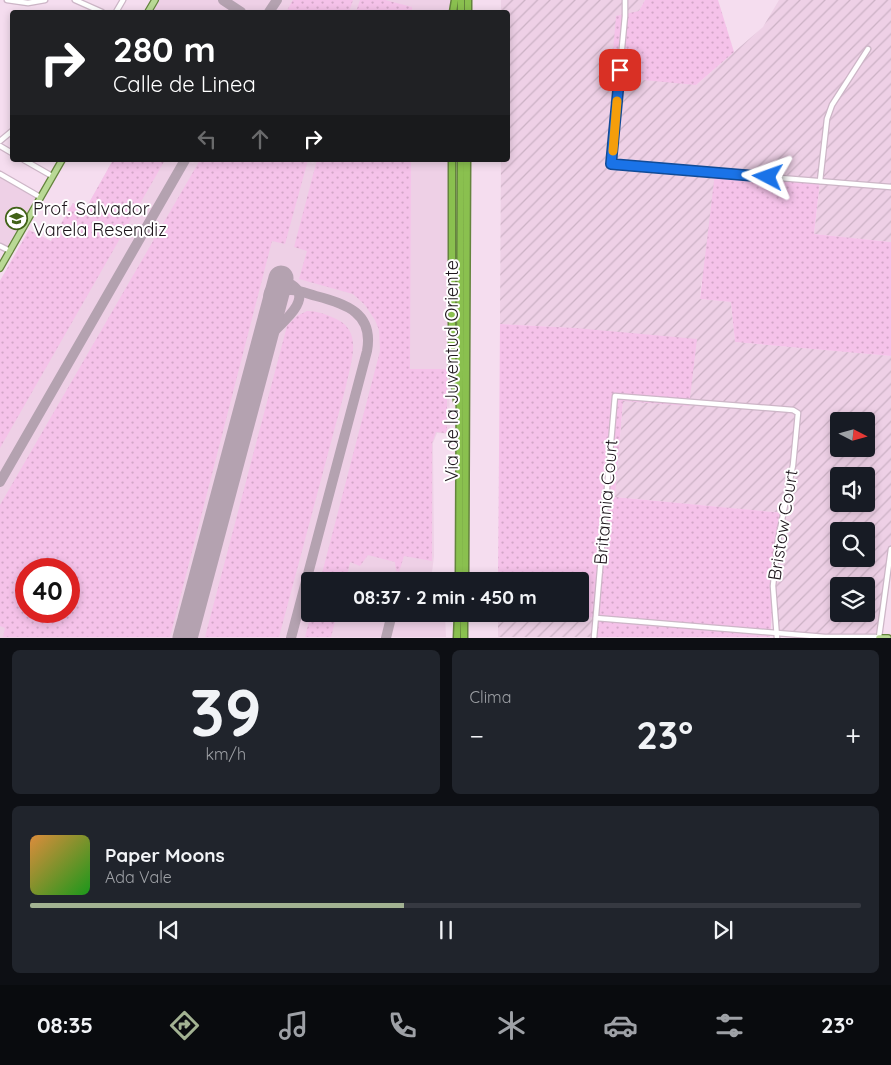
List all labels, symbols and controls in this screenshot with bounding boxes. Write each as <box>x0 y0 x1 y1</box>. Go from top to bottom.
text: 280 m <box>113 27 216 71</box>
icon: right <box>30 30 95 95</box>
pin <box>599 49 641 91</box>
icon: arrive <box>606 56 634 84</box>
text: Calle de Linea <box>113 70 256 98</box>
icon: left <box>193 125 221 153</box>
icon: ahead <box>246 125 274 153</box>
icon: right <box>299 125 327 153</box>
position arrow <box>741 150 793 202</box>
place label: Prof. Salvador Varela Resendiz <box>33 197 167 241</box>
school or university icon: Prof. Salvador Varela Resendiz <box>5 207 29 231</box>
street label: Via de la Juventud Oriente <box>440 260 463 482</box>
north arrow <box>830 412 875 458</box>
map controls <box>830 412 875 622</box>
street label: Britannia Court <box>589 438 622 566</box>
button: sound <box>830 467 875 512</box>
street label: Bristow Court <box>762 468 803 582</box>
button: search <box>830 522 875 567</box>
speed limit sign: 40 <box>15 558 80 623</box>
button: layers <box>830 577 875 622</box>
text: 08:37 · 2 min · 450 m <box>353 585 537 609</box>
text: 39 <box>190 671 262 752</box>
text: Clima <box>470 687 511 707</box>
text: 23° <box>636 711 693 759</box>
text: − <box>470 718 484 753</box>
text: + <box>845 718 861 753</box>
text: km/h <box>205 744 246 764</box>
text: Paper Moons <box>105 843 225 867</box>
text: Ada Vale <box>105 867 172 887</box>
icon: previous <box>155 916 183 944</box>
icon: pause <box>432 916 460 944</box>
icon: next <box>709 916 737 944</box>
icon: directions <box>167 1008 202 1043</box>
icon: music <box>276 1008 311 1043</box>
icon: phone <box>385 1008 420 1043</box>
icon: climate <box>494 1008 529 1043</box>
icon: car <box>603 1008 638 1043</box>
icon: filters <box>712 1008 747 1043</box>
text: 08:35 <box>37 1011 93 1039</box>
text: 23° <box>821 1011 854 1039</box>

